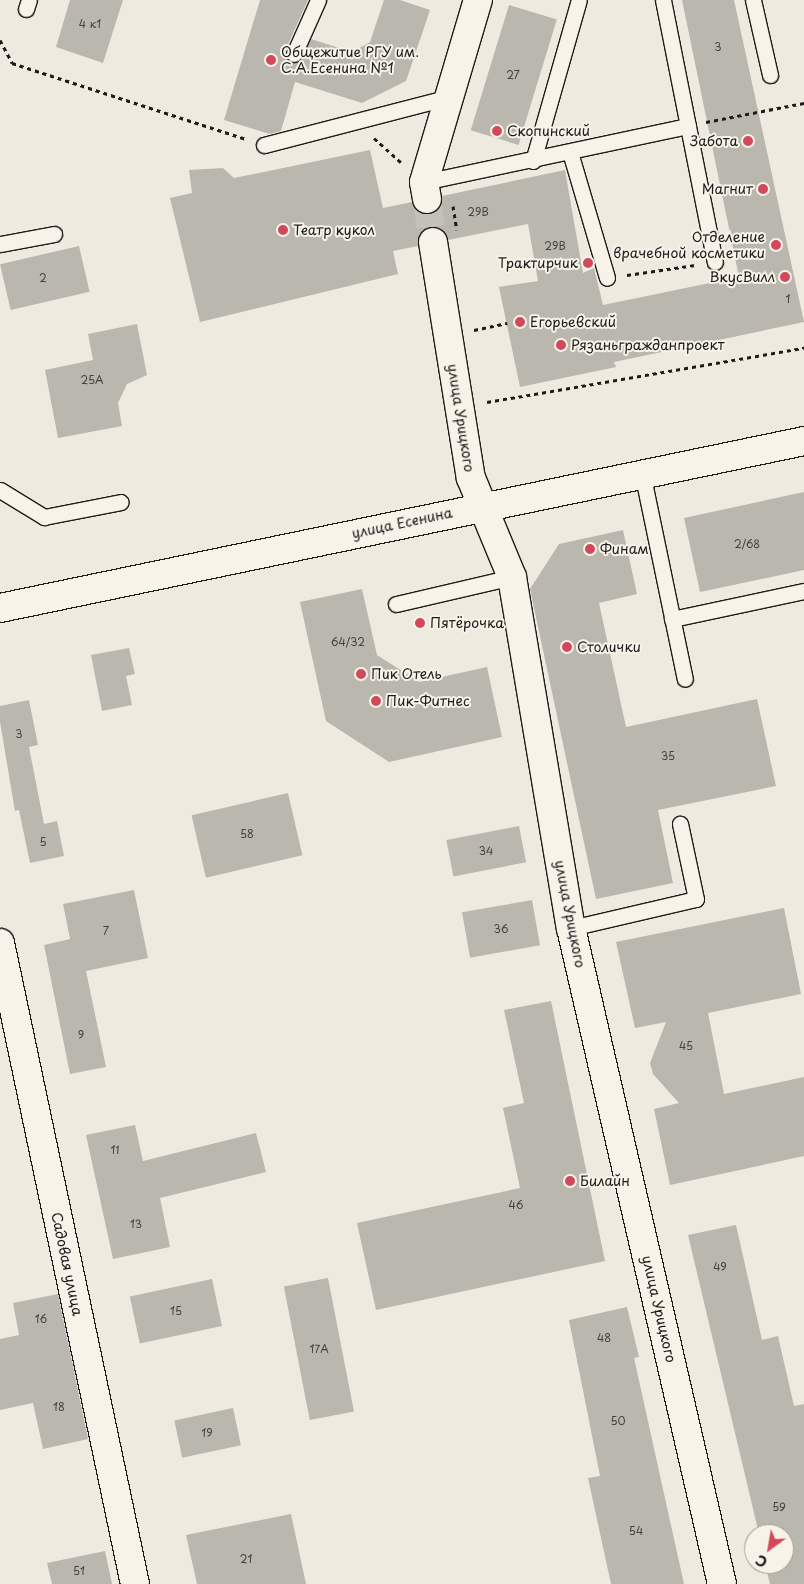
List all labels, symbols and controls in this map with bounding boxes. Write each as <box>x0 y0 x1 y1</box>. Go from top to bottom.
house number: 4 к1 <box>79 17 101 31</box>
house number: 3 <box>714 40 722 54</box>
place label: Общежитие РГУ им. С.А.Есенина №1 <box>281 44 420 76</box>
marker: Общежитие РГУ им. С.А.Есенина №1 <box>265 54 277 66</box>
house number: 27 <box>506 68 520 82</box>
place label: Скопинский <box>507 123 590 139</box>
marker: Скопинский <box>491 125 503 137</box>
place label: Забота <box>690 133 738 149</box>
marker: Забота <box>742 135 754 147</box>
place label: Магнит <box>702 181 753 197</box>
marker: Магнит <box>757 183 769 195</box>
house number: 29В <box>467 205 489 219</box>
place label: Театр кукол <box>293 222 375 238</box>
marker: Театр кукол <box>277 224 289 236</box>
place label: Отделение врачебной косметики <box>613 229 765 262</box>
marker: Отделение врачебной косметики <box>769 238 783 252</box>
house number: 29В <box>544 239 566 253</box>
place label: Трактирчик <box>498 255 578 271</box>
marker: Трактирчик <box>582 257 594 269</box>
place label: ВкусВилл <box>709 269 775 285</box>
house number: 2 <box>39 271 47 285</box>
marker: ВкусВилл <box>779 271 791 283</box>
house number: 1 <box>786 292 790 306</box>
place label: Егорьевский <box>530 314 616 330</box>
marker: Егорьевский <box>514 316 526 328</box>
place label: Рязаньгражданпроект <box>571 337 725 353</box>
marker: Рязаньгражданпроект <box>555 339 567 351</box>
street label: улица Урицкого <box>444 362 478 474</box>
house number: 25А <box>80 373 104 387</box>
street label: улица Есенина <box>350 504 454 542</box>
house number: 2/68 <box>734 537 760 551</box>
place label: Финам <box>600 541 649 557</box>
marker: Финам <box>584 543 596 555</box>
place label: Пятёрочка <box>430 615 504 631</box>
marker: Пятёрочка <box>414 617 426 629</box>
house number: 64/32 <box>331 635 365 649</box>
place label: Столички <box>577 639 641 655</box>
marker: Столички <box>561 641 573 653</box>
place label: Пик Отель <box>371 666 443 682</box>
marker: Пик Отель <box>355 668 367 680</box>
place label: Пик-Фитнес <box>386 693 470 709</box>
marker: Пик-Фитнес <box>370 695 382 707</box>
house number: 3 <box>15 727 23 741</box>
house number: 35 <box>661 749 675 763</box>
house number: 58 <box>240 827 254 841</box>
house number: 5 <box>39 835 47 849</box>
house number: 34 <box>479 844 493 858</box>
street label: улица Урицкого <box>551 858 589 970</box>
house number: 36 <box>494 922 508 936</box>
house number: 7 <box>103 924 109 938</box>
house number: 9 <box>78 1028 84 1042</box>
house number: 45 <box>679 1039 693 1053</box>
house number: 11 <box>110 1143 120 1157</box>
place label: Билайн <box>580 1173 630 1189</box>
marker: Билайн <box>564 1175 576 1187</box>
house number: 46 <box>509 1198 523 1212</box>
street label: Садовая улица <box>48 1211 86 1317</box>
house number: 13 <box>130 1217 142 1231</box>
street label: улица Урицкого <box>638 1253 680 1365</box>
house number: 49 <box>713 1260 727 1274</box>
house number: 15 <box>170 1304 182 1318</box>
house number: 16 <box>35 1312 47 1326</box>
house number: 48 <box>597 1331 611 1345</box>
house number: 17А <box>309 1342 329 1356</box>
house number: 18 <box>53 1400 65 1414</box>
house number: 50 <box>610 1414 626 1428</box>
house number: 19 <box>201 1426 213 1440</box>
house number: 59 <box>772 1500 786 1514</box>
house number: 54 <box>629 1524 643 1538</box>
north arrow <box>744 1524 794 1574</box>
text: С <box>751 1550 771 1573</box>
house number: 21 <box>240 1552 252 1566</box>
house number: 51 <box>73 1564 85 1578</box>

